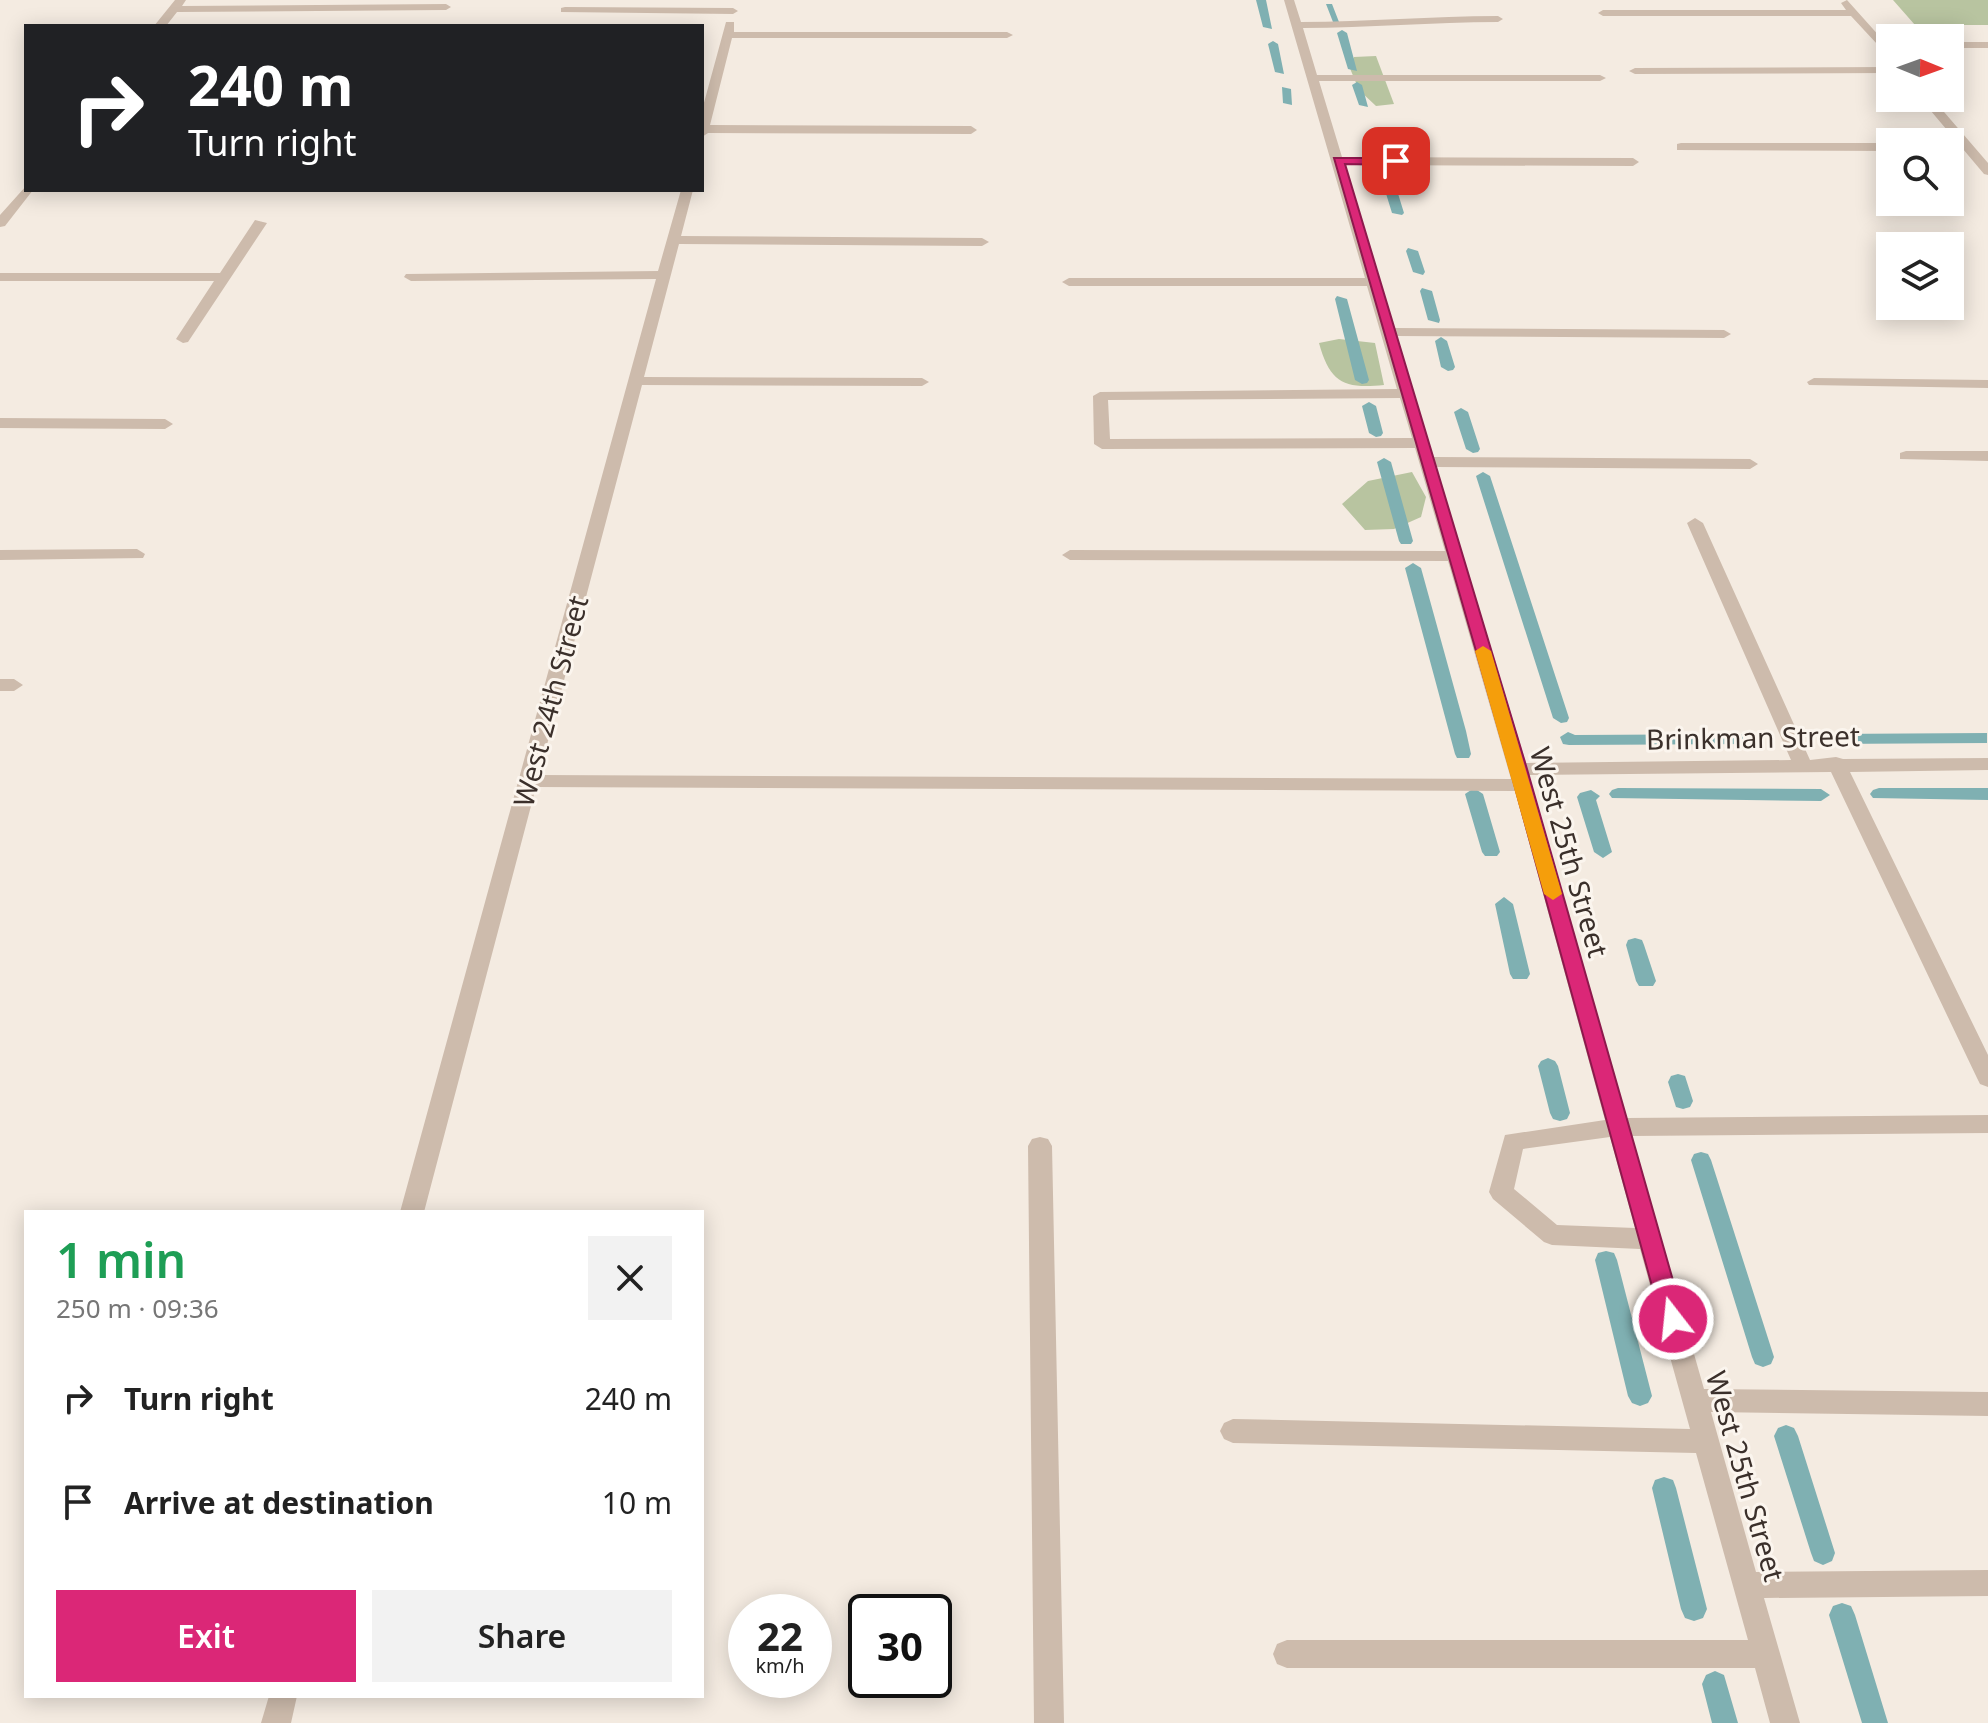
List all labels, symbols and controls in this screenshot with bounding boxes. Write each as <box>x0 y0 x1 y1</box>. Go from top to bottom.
north arrow <box>1876 24 1964 112</box>
map controls <box>1876 24 1964 320</box>
text: 240 m <box>188 46 353 122</box>
icon: right <box>56 56 160 160</box>
text: Turn right <box>188 118 356 167</box>
pin <box>1362 127 1430 195</box>
button: search <box>1876 128 1964 216</box>
icon: arrive <box>1374 139 1418 183</box>
button: layers <box>1876 232 1964 320</box>
street label: West 24th Street <box>504 591 596 811</box>
street label: Brinkman Street <box>1646 716 1860 758</box>
street label: West 25th Street <box>1522 742 1618 962</box>
text: 1 min <box>56 1227 186 1292</box>
button: close <box>588 1236 672 1320</box>
position arrow <box>1631 1277 1715 1361</box>
text: 250 m · 09:36 <box>56 1290 219 1326</box>
street label: West 25th Street <box>1698 1366 1794 1586</box>
icon: right <box>56 1376 100 1420</box>
text: Turn right <box>124 1378 274 1419</box>
text: 240 m <box>585 1378 672 1419</box>
icon: arrive <box>56 1480 100 1524</box>
text: Arrive at destination <box>124 1482 434 1523</box>
text: 10 m <box>602 1482 672 1523</box>
button: Exit <box>56 1590 356 1682</box>
button: Share <box>372 1590 672 1682</box>
speed limit sign: 30 <box>848 1594 952 1698</box>
text: 22 <box>757 1608 803 1663</box>
text: km/h <box>755 1652 805 1679</box>

